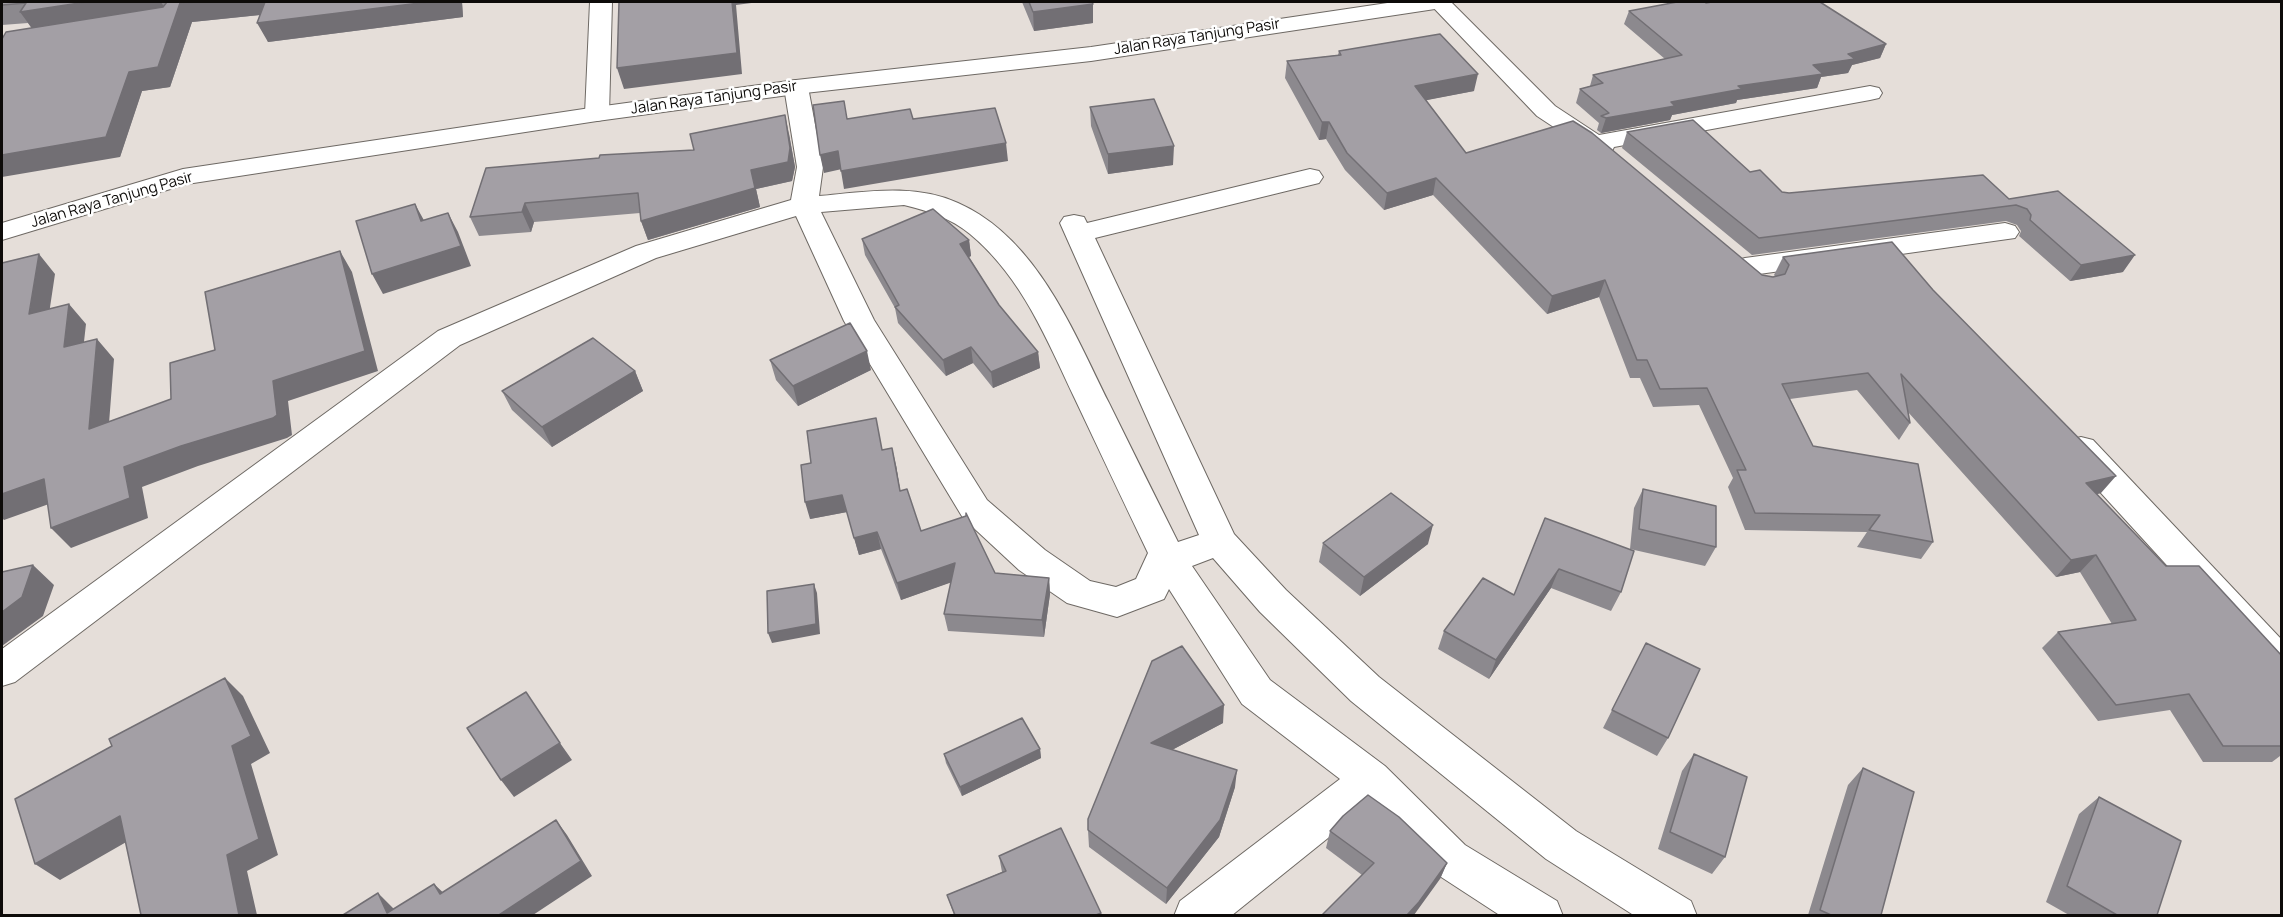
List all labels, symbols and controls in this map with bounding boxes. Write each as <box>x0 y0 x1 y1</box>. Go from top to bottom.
street label: Jalan Raya Tanjung Pasir <box>1113 15 1281 59</box>
street label: Jalan Raya Tanjung Pasir <box>630 77 798 119</box>
street label: Jalan Raya Tanjung Pasir <box>29 168 195 232</box>

